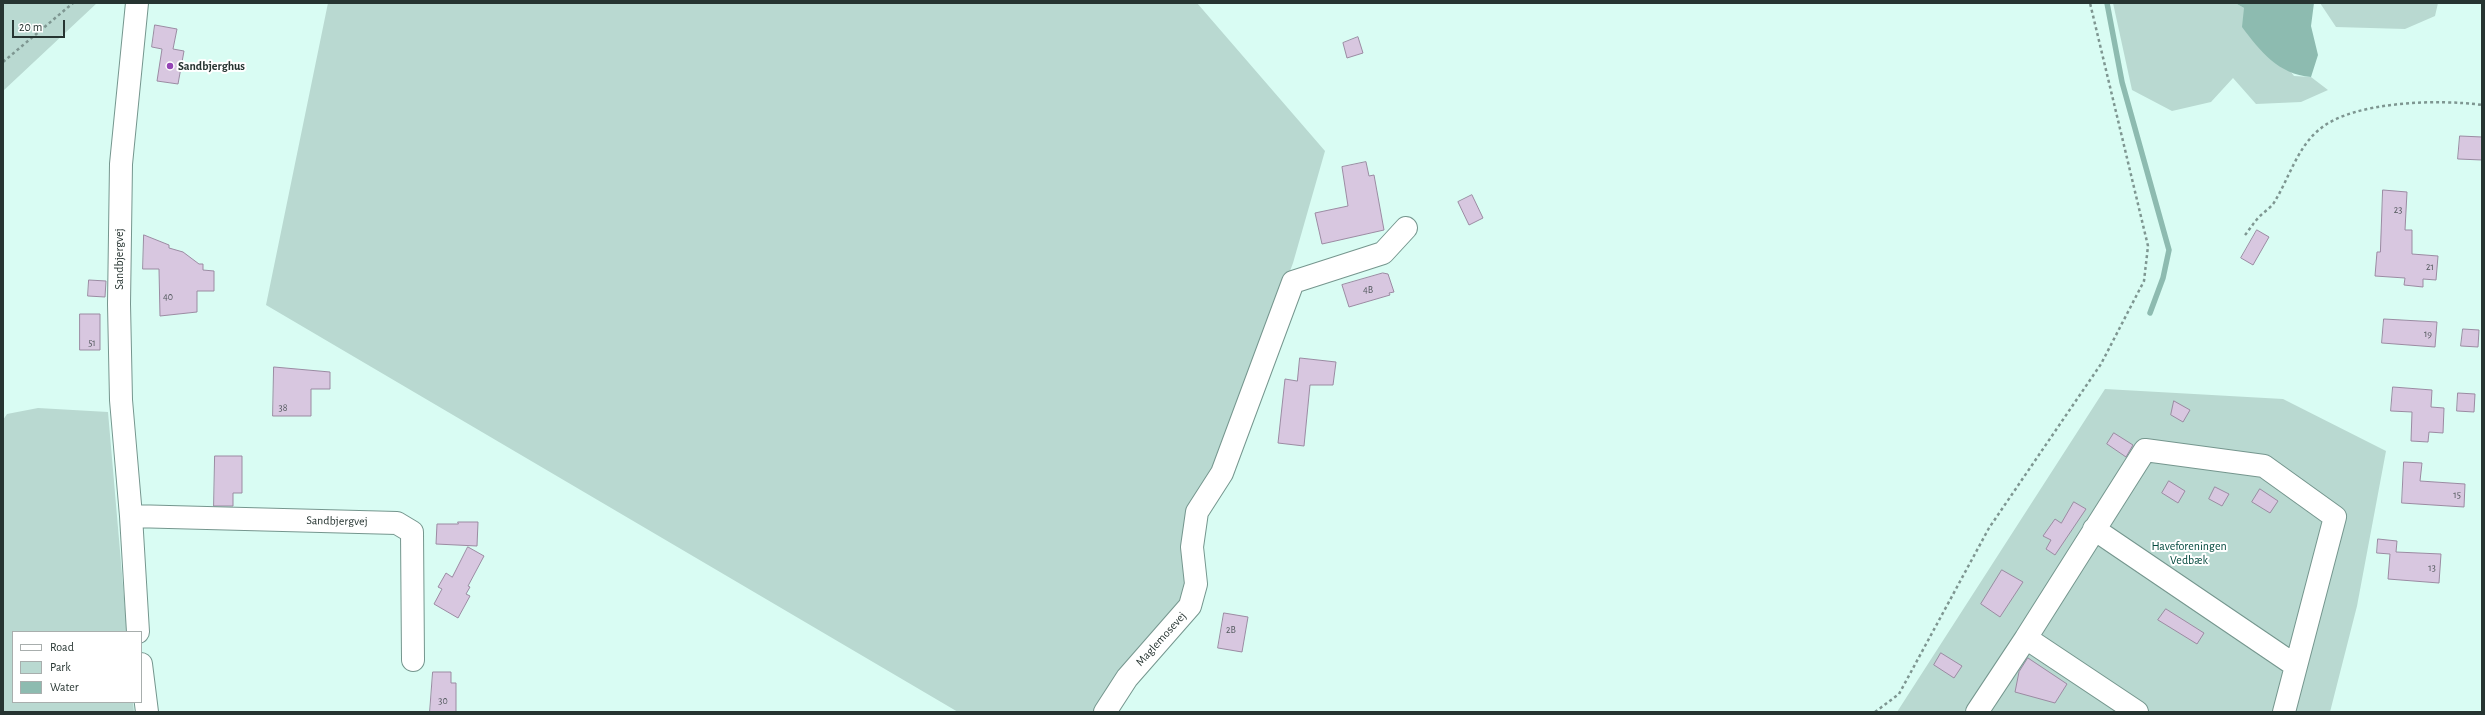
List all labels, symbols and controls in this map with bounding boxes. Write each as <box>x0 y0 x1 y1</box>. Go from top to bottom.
scale bar <box>14 12 67 38</box>
text: 20 m <box>19 21 42 33</box>
place label: Sandbjerghus <box>178 59 245 73</box>
marker: Sandbjerghus <box>165 61 175 71</box>
house number: 23 <box>2394 204 2402 216</box>
street label: Sandbjergvej <box>112 228 126 290</box>
house number: 21 <box>2426 261 2434 273</box>
house number: 4B <box>1363 284 1373 296</box>
house number: 40 <box>163 291 173 303</box>
house number: 19 <box>2424 328 2432 340</box>
house number: 51 <box>88 337 96 349</box>
house number: 38 <box>279 402 287 414</box>
house number: 15 <box>2453 489 2461 501</box>
street label: Sandbjergvej <box>306 513 368 529</box>
park label: Haveforeningen Vedbæk <box>2151 539 2227 567</box>
house number: 13 <box>2428 562 2436 574</box>
street label: Maglemosevej <box>1133 609 1189 669</box>
house number: 2B <box>1226 624 1236 636</box>
legend <box>12 631 142 703</box>
text: Road <box>50 641 74 653</box>
text: Park <box>50 661 71 673</box>
text: Water <box>50 681 79 693</box>
house number: 30 <box>438 695 448 707</box>

